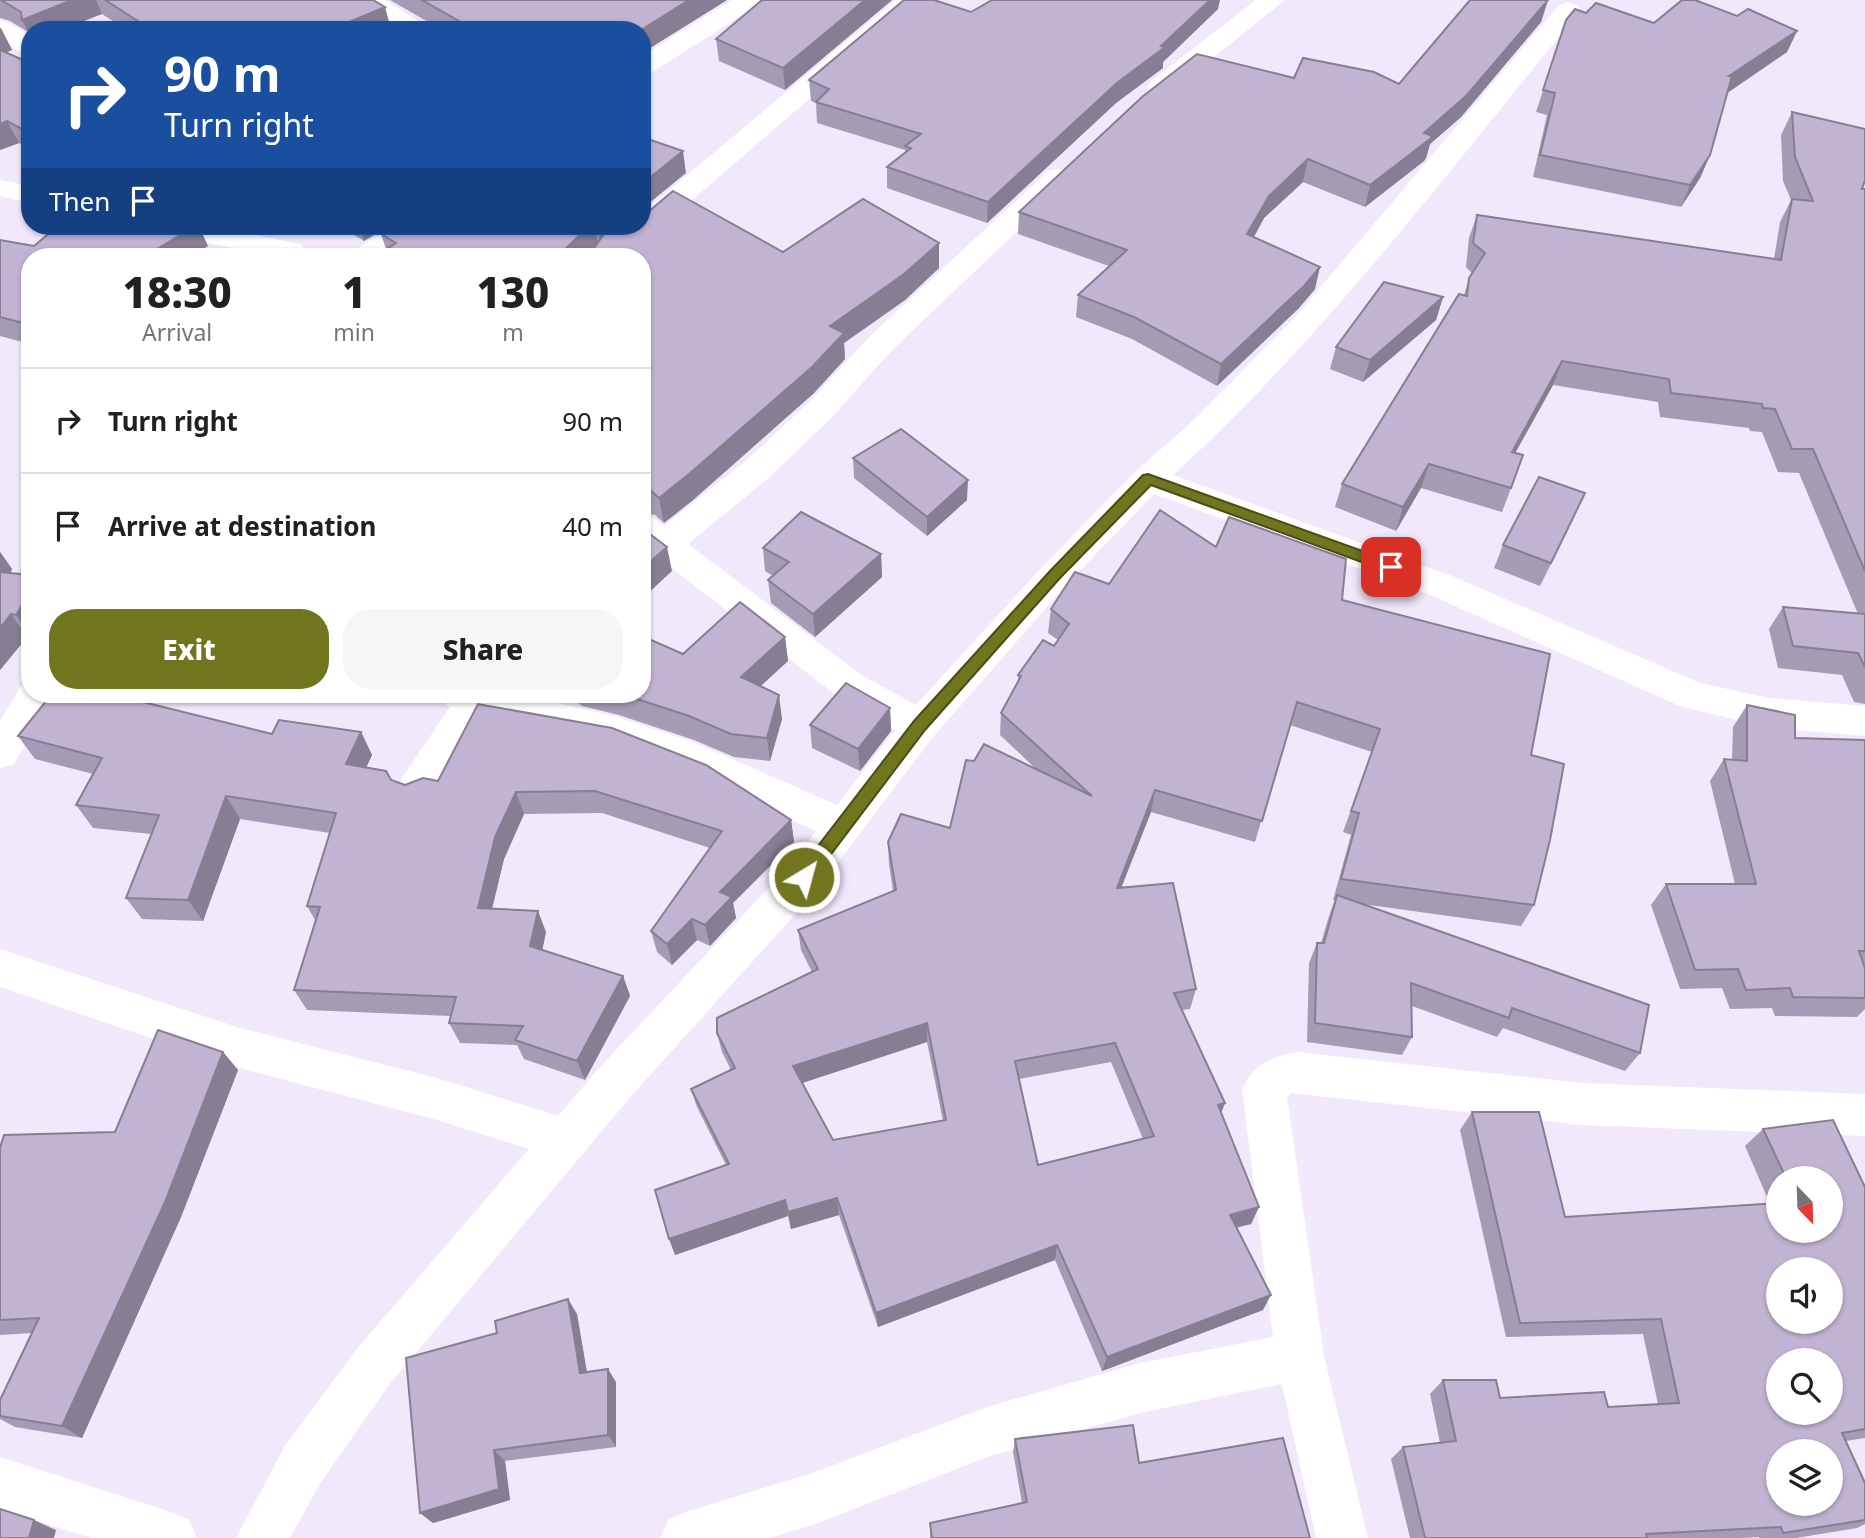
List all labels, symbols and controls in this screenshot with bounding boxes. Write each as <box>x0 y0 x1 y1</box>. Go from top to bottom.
text: 90 m <box>164 40 281 106</box>
icon: right <box>49 49 140 140</box>
text: Turn right <box>164 103 314 146</box>
icon: arrive <box>124 182 162 220</box>
text: Then <box>49 183 110 219</box>
text: 18:30 <box>123 263 232 320</box>
text: 1 <box>342 263 366 320</box>
text: 130 <box>477 263 549 320</box>
text: Arrival <box>142 316 212 348</box>
text: min <box>333 316 375 348</box>
text: m <box>502 316 524 348</box>
icon: right <box>49 402 87 440</box>
text: Turn right <box>108 403 238 439</box>
text: 90 m <box>562 403 623 439</box>
icon: arrive <box>49 507 87 545</box>
text: Arrive at destination <box>108 508 377 544</box>
text: 40 m <box>562 508 623 544</box>
pin <box>1361 537 1421 597</box>
icon: arrive <box>1372 548 1410 586</box>
button: Exit <box>49 609 329 689</box>
button: Share <box>343 609 623 689</box>
position arrow <box>767 840 841 914</box>
north arrow <box>1766 1166 1843 1242</box>
map controls <box>1766 1166 1843 1516</box>
button: sound <box>1766 1257 1843 1334</box>
button: search <box>1766 1348 1843 1425</box>
button: layers <box>1766 1439 1843 1516</box>

